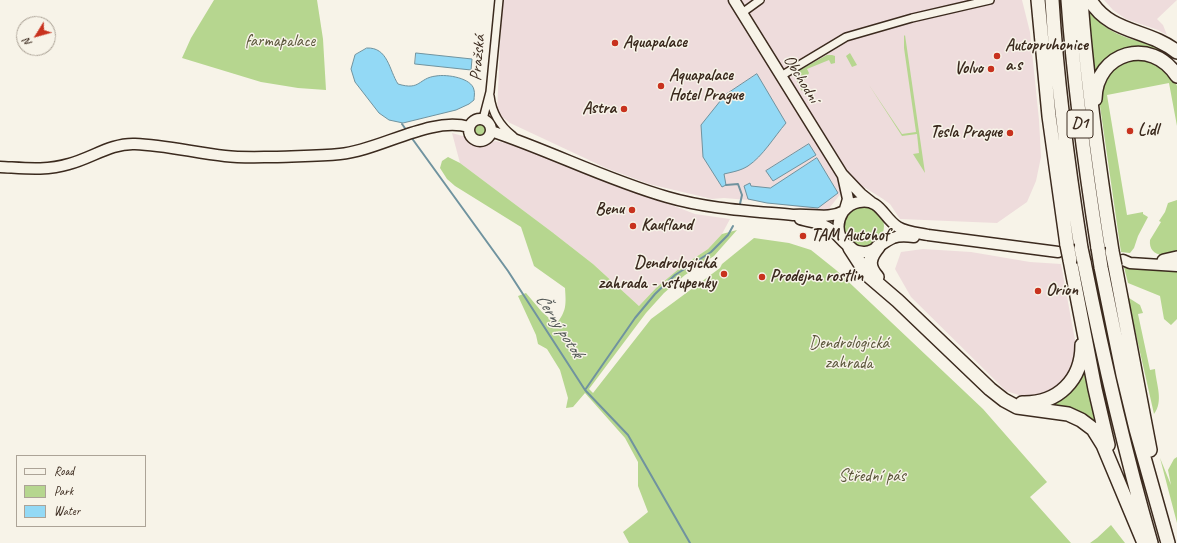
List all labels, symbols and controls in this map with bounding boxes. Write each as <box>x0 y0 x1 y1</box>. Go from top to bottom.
north arrow <box>16 16 56 56</box>
park label: farmapalace <box>245 32 315 52</box>
place label: Aquapalace <box>623 33 687 53</box>
street label: Pražská <box>466 34 490 82</box>
text: N <box>20 36 35 50</box>
place label: Autopruhonice a.s <box>1005 36 1088 76</box>
marker: Aquapalace <box>610 38 620 48</box>
street label: Obchodní <box>778 51 824 107</box>
marker: Autopruhonice a.s <box>992 51 1002 61</box>
place label: Volvo <box>954 59 983 79</box>
marker: Volvo <box>986 64 996 74</box>
place label: Aquapalace Hotel Prague <box>669 66 743 106</box>
marker: Aquapalace Hotel Prague <box>656 81 666 91</box>
place label: Astra <box>582 99 616 119</box>
marker: Astra <box>619 104 629 114</box>
road number: D1 <box>1067 110 1093 138</box>
place label: Lidl <box>1138 121 1159 141</box>
place label: Tesla Prague <box>930 123 1002 143</box>
marker: Lidl <box>1125 126 1135 136</box>
marker: Tesla Prague <box>1005 128 1015 138</box>
place label: Benu <box>595 200 624 220</box>
marker: Benu <box>627 205 637 215</box>
place label: Kaufland <box>641 216 692 236</box>
marker: Kaufland <box>628 221 638 231</box>
place label: TAM Autohof <box>811 226 889 246</box>
marker: TAM Autohof <box>798 231 808 241</box>
place label: Dendrologická zahrada - vstupenky <box>599 254 716 294</box>
place label: Prodejna rostlin <box>770 267 863 287</box>
marker: Dendrologická zahrada - vstupenky <box>719 269 729 279</box>
marker: Prodejna rostlin <box>757 272 767 282</box>
place label: Orion <box>1046 281 1078 301</box>
marker: Orion <box>1033 286 1043 296</box>
water label: Černý potok <box>530 290 588 362</box>
park label: Dendrologická zahrada <box>809 334 889 374</box>
legend <box>16 455 146 527</box>
text: Road <box>54 463 74 479</box>
park label: Střední pás <box>838 467 906 487</box>
text: Park <box>54 483 73 499</box>
text: Water <box>54 503 80 519</box>

